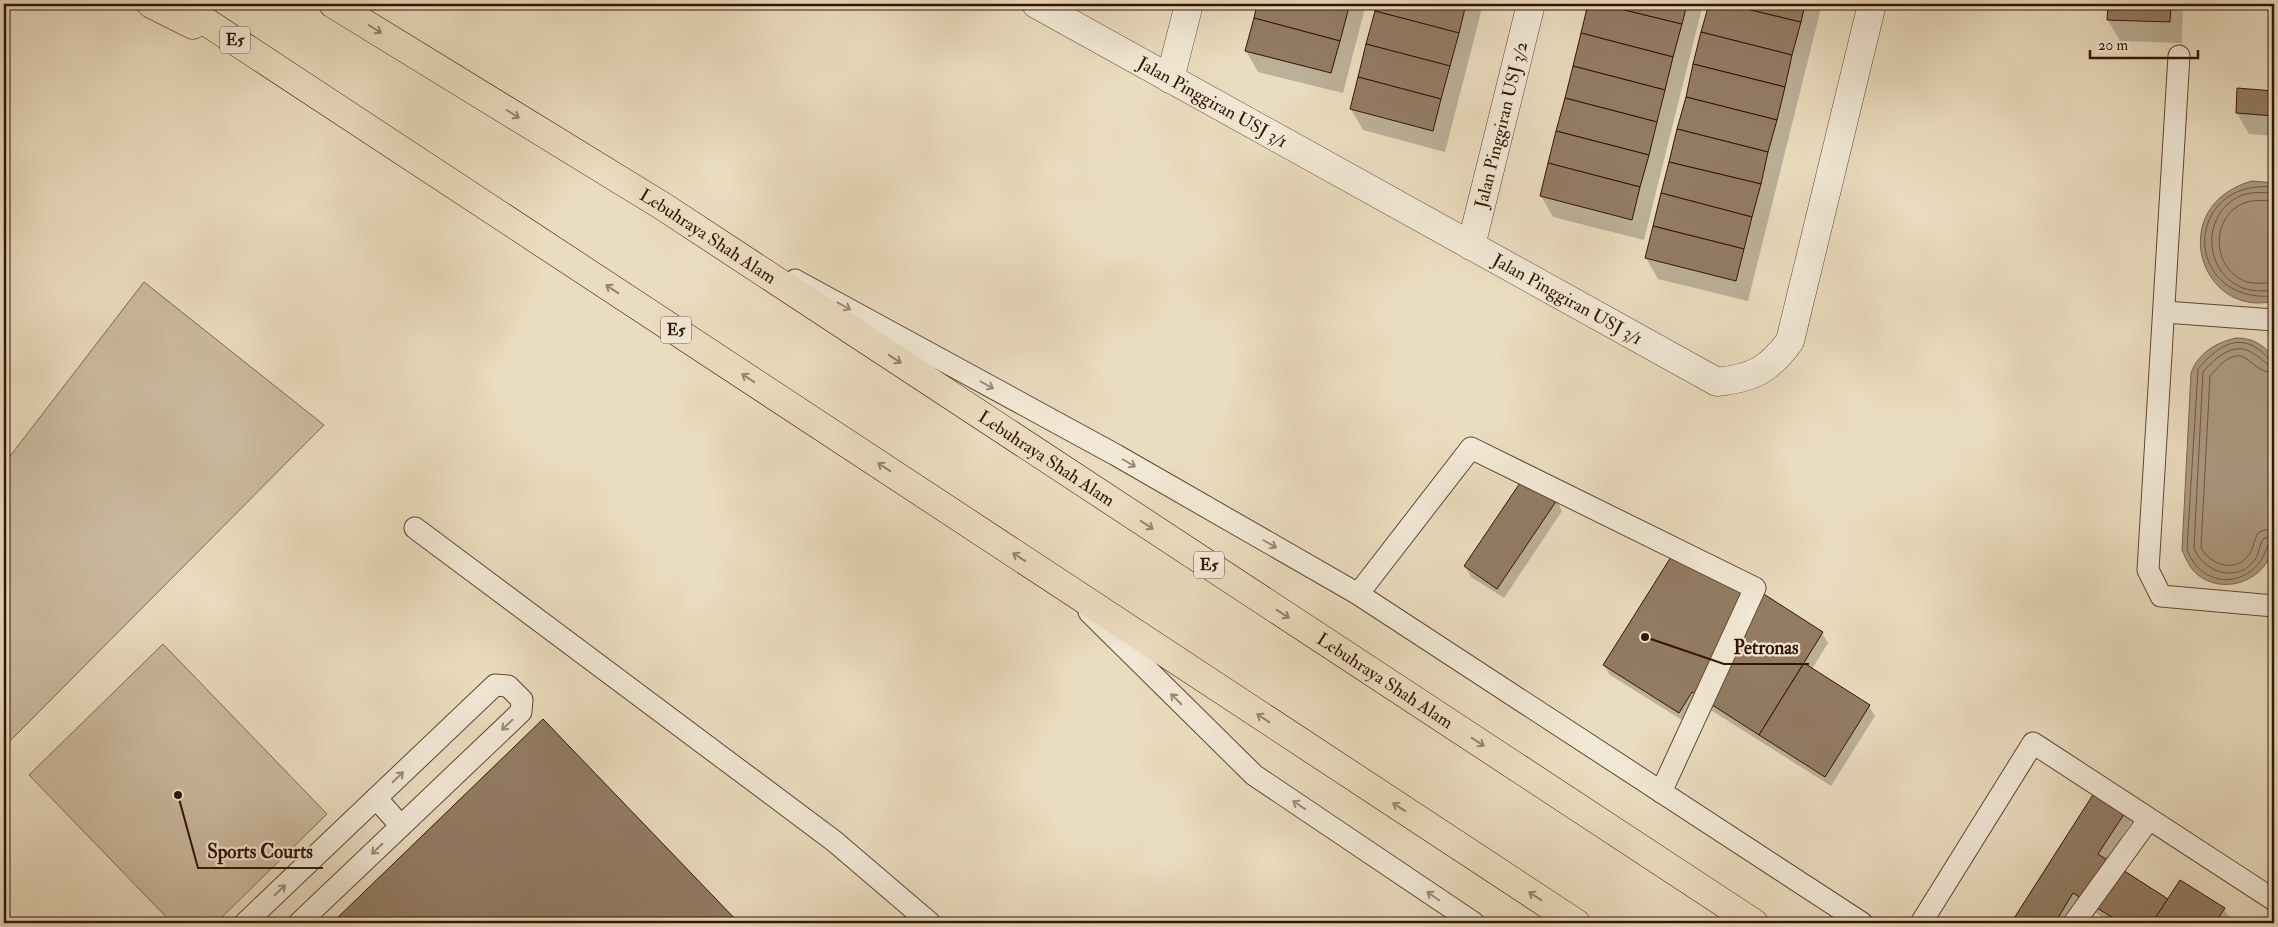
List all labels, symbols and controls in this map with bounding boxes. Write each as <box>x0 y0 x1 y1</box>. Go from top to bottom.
one-way arrow <box>367 25 381 35</box>
road number: E5 <box>220 26 250 54</box>
scale bar <box>2090 28 2198 60</box>
text: 20 m <box>2098 36 2128 55</box>
street label: Jalan Pinggiran USJ 3/2 <box>1469 39 1533 211</box>
street label: Jalan Pinggiran USJ 3/1 <box>1133 51 1292 153</box>
one-way arrow <box>506 109 520 120</box>
street label: Lebuhraya Shah Alam <box>635 183 781 289</box>
street label: Jalan Pinggiran USJ 3/1 <box>1488 248 1647 350</box>
one-way arrow <box>606 283 620 293</box>
one-way arrow <box>837 302 851 312</box>
road number: E5 <box>661 316 691 344</box>
one-way arrow <box>887 354 901 364</box>
one-way arrow <box>741 373 755 383</box>
one-way arrow <box>979 380 994 390</box>
street label: Lebuhraya Shah Alam <box>974 405 1119 511</box>
one-way arrow <box>1122 458 1137 468</box>
one-way arrow <box>877 462 891 472</box>
one-way arrow <box>1140 520 1154 530</box>
one-way arrow <box>1263 539 1277 549</box>
one-way arrow <box>1013 552 1027 562</box>
road number: E5 <box>1194 552 1224 578</box>
one-way arrow <box>1276 609 1290 619</box>
street label: Lebuhraya Shah Alam <box>1312 627 1458 734</box>
callout: Petronas <box>1724 630 1809 664</box>
text: Petronas <box>1734 636 1799 660</box>
one-way arrow <box>1170 693 1183 705</box>
one-way arrow <box>1257 712 1271 722</box>
one-way arrow <box>501 719 513 731</box>
one-way arrow <box>1470 737 1484 747</box>
one-way arrow <box>392 771 404 784</box>
one-way arrow <box>1292 800 1306 810</box>
one-way arrow <box>1392 802 1406 812</box>
callout: Sports Courts <box>198 834 323 868</box>
text: Sports Courts <box>207 840 313 865</box>
one-way arrow <box>370 843 383 855</box>
one-way arrow <box>274 884 287 896</box>
one-way arrow <box>1427 891 1441 901</box>
one-way arrow <box>1528 891 1542 901</box>

